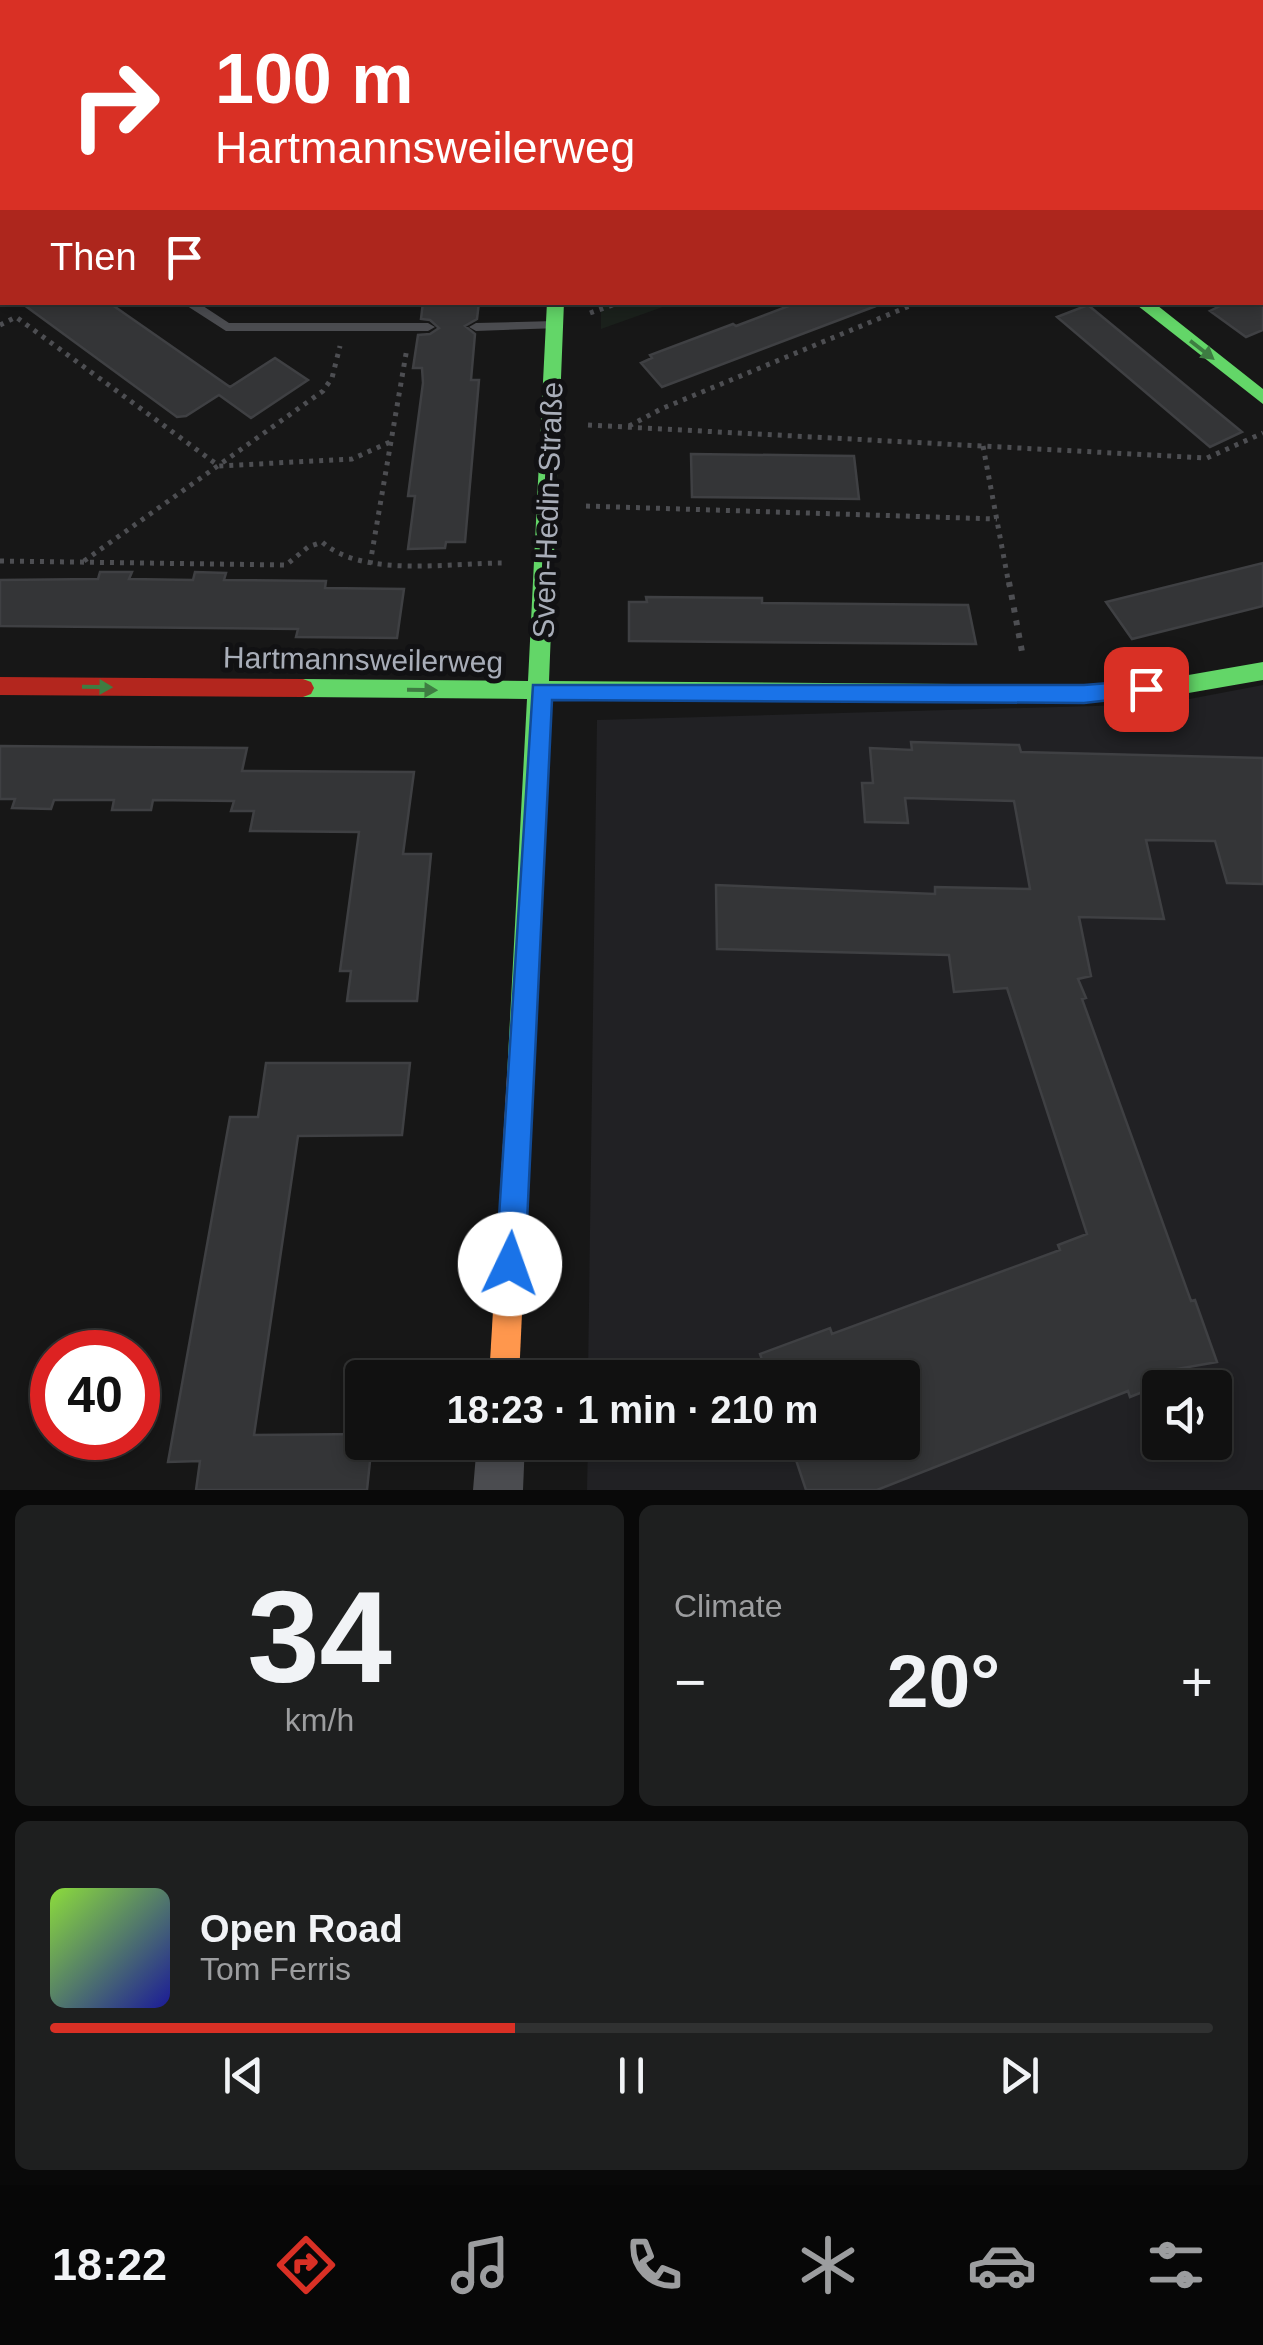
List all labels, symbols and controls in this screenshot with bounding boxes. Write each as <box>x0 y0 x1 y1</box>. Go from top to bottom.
icon: right <box>50 40 180 170</box>
text: 100 m <box>215 40 413 118</box>
text: Hartmannsweilerweg <box>215 122 635 173</box>
icon: arrive <box>157 230 212 285</box>
text: Then <box>50 236 137 278</box>
one-way arrow <box>1189 340 1215 360</box>
street label: Sven-Hedin-Straße <box>527 381 568 639</box>
street label: Hartmannsweilerweg <box>223 641 503 678</box>
pin <box>1104 647 1189 732</box>
icon: arrive <box>1119 662 1174 717</box>
one-way arrow <box>82 679 114 695</box>
one-way arrow <box>407 682 439 698</box>
position arrow <box>458 1212 562 1316</box>
speed limit sign: 40 <box>30 1330 160 1460</box>
map controls <box>1142 1370 1232 1460</box>
button: sound <box>1142 1370 1232 1460</box>
text: 18:23 · 1 min · 210 m <box>447 1389 818 1431</box>
text: 34 <box>247 1564 392 1710</box>
text: Climate <box>674 1588 782 1624</box>
text: 20° <box>887 1639 1000 1723</box>
text: − <box>674 1651 706 1713</box>
text: + <box>1181 1651 1213 1713</box>
text: km/h <box>285 1702 354 1738</box>
text: Open Road <box>200 1908 403 1950</box>
text: Tom Ferris <box>200 1951 351 1987</box>
icon: previous <box>216 2048 271 2103</box>
icon: pause <box>604 2048 659 2103</box>
icon: next <box>992 2048 1047 2103</box>
icon: directions <box>271 2230 341 2300</box>
icon: music <box>445 2230 515 2300</box>
icon: phone <box>619 2230 689 2300</box>
icon: climate <box>793 2230 863 2300</box>
icon: car <box>967 2230 1037 2300</box>
icon: filters <box>1141 2230 1211 2300</box>
text: 18:22 <box>52 2239 167 2290</box>

